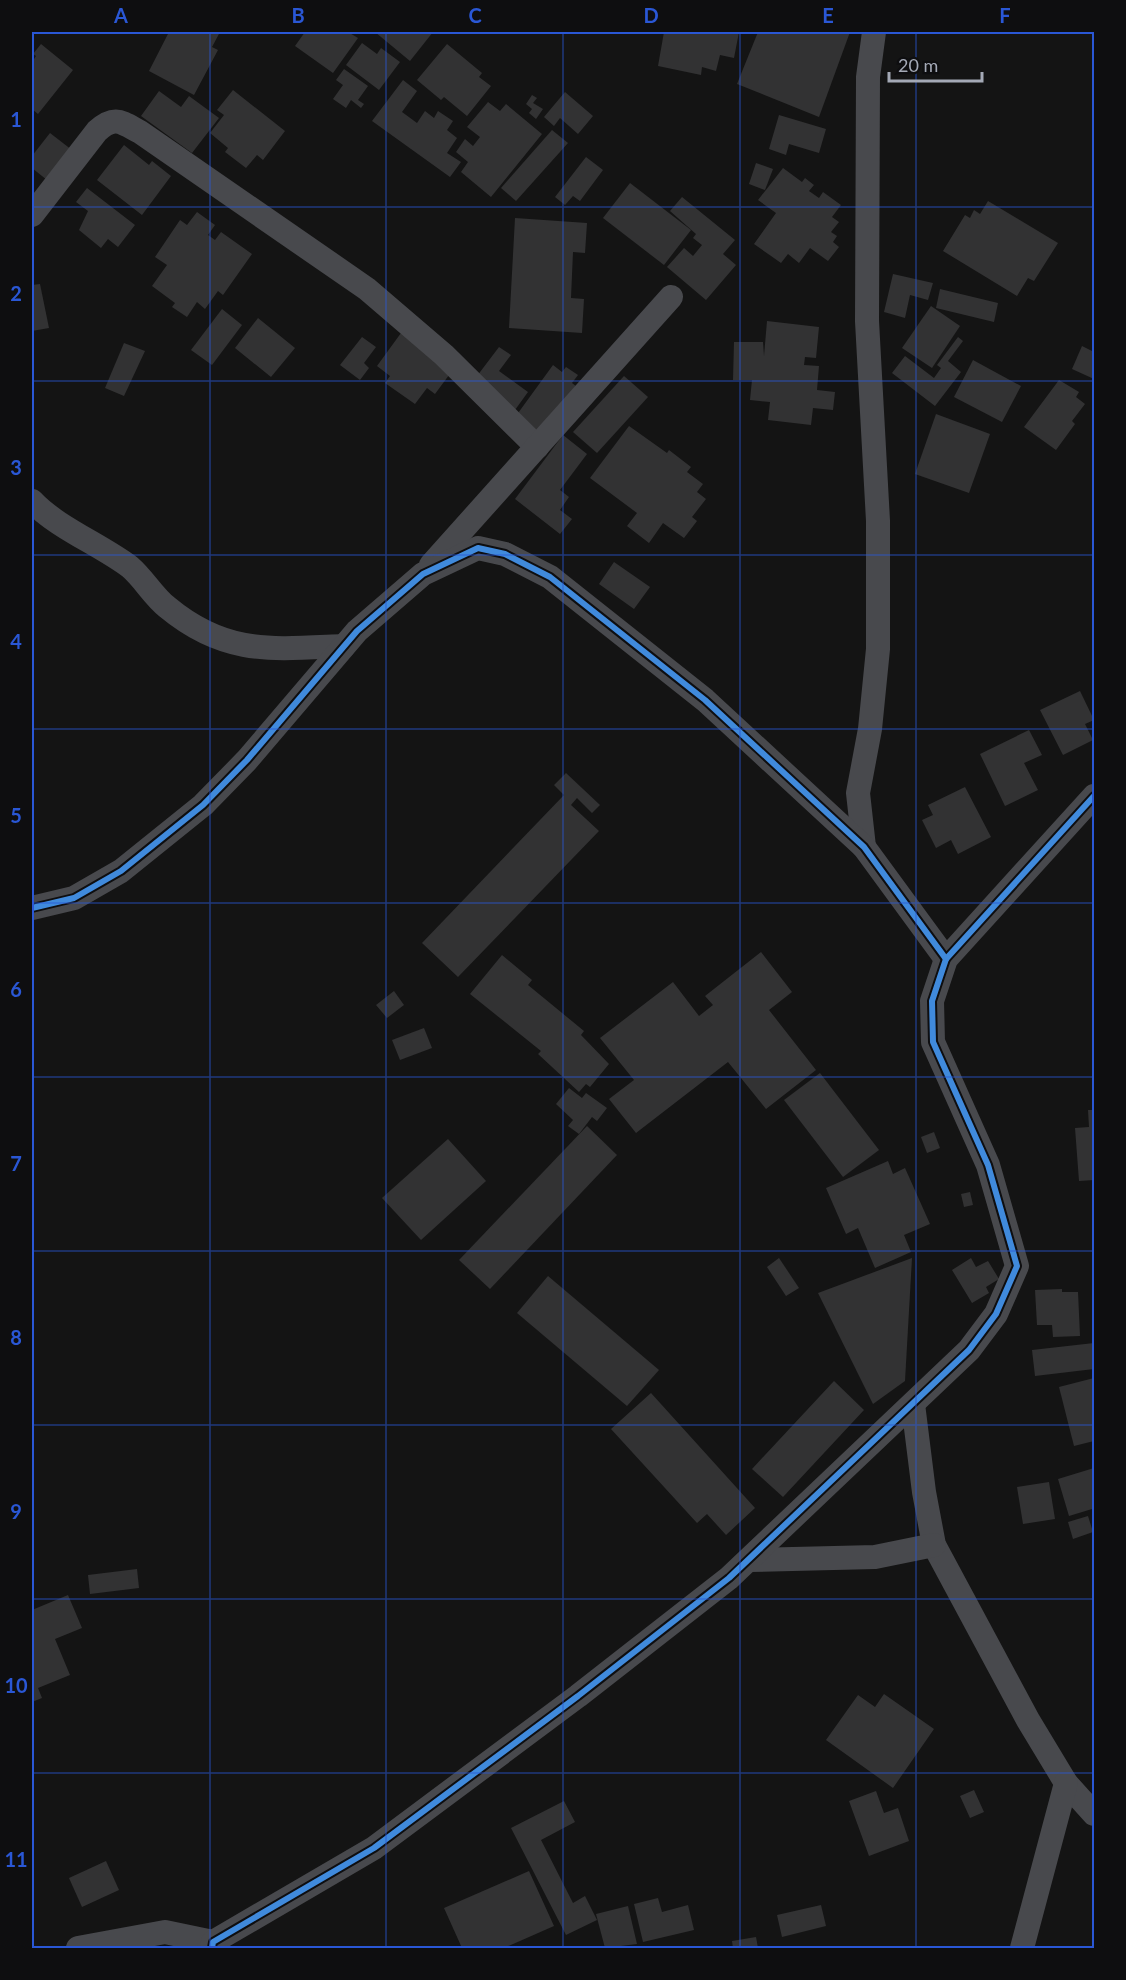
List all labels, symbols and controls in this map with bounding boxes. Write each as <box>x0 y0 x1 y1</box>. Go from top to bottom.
text: A <box>113 3 128 27</box>
text: B <box>291 3 305 27</box>
text: C <box>468 3 482 27</box>
text: D <box>643 3 659 27</box>
text: E <box>822 3 834 27</box>
text: F <box>999 3 1011 27</box>
scale bar <box>889 45 982 83</box>
text: 20 m <box>898 54 938 76</box>
text: 1 <box>10 107 22 131</box>
text: 2 <box>10 281 22 305</box>
text: 3 <box>10 455 22 479</box>
text: 4 <box>10 629 22 653</box>
text: 5 <box>10 803 22 827</box>
text: 6 <box>10 977 22 1001</box>
text: 7 <box>10 1151 22 1175</box>
text: 8 <box>10 1325 22 1349</box>
text: 9 <box>10 1499 22 1523</box>
text: 10 <box>4 1673 28 1697</box>
text: 11 <box>4 1847 28 1871</box>

